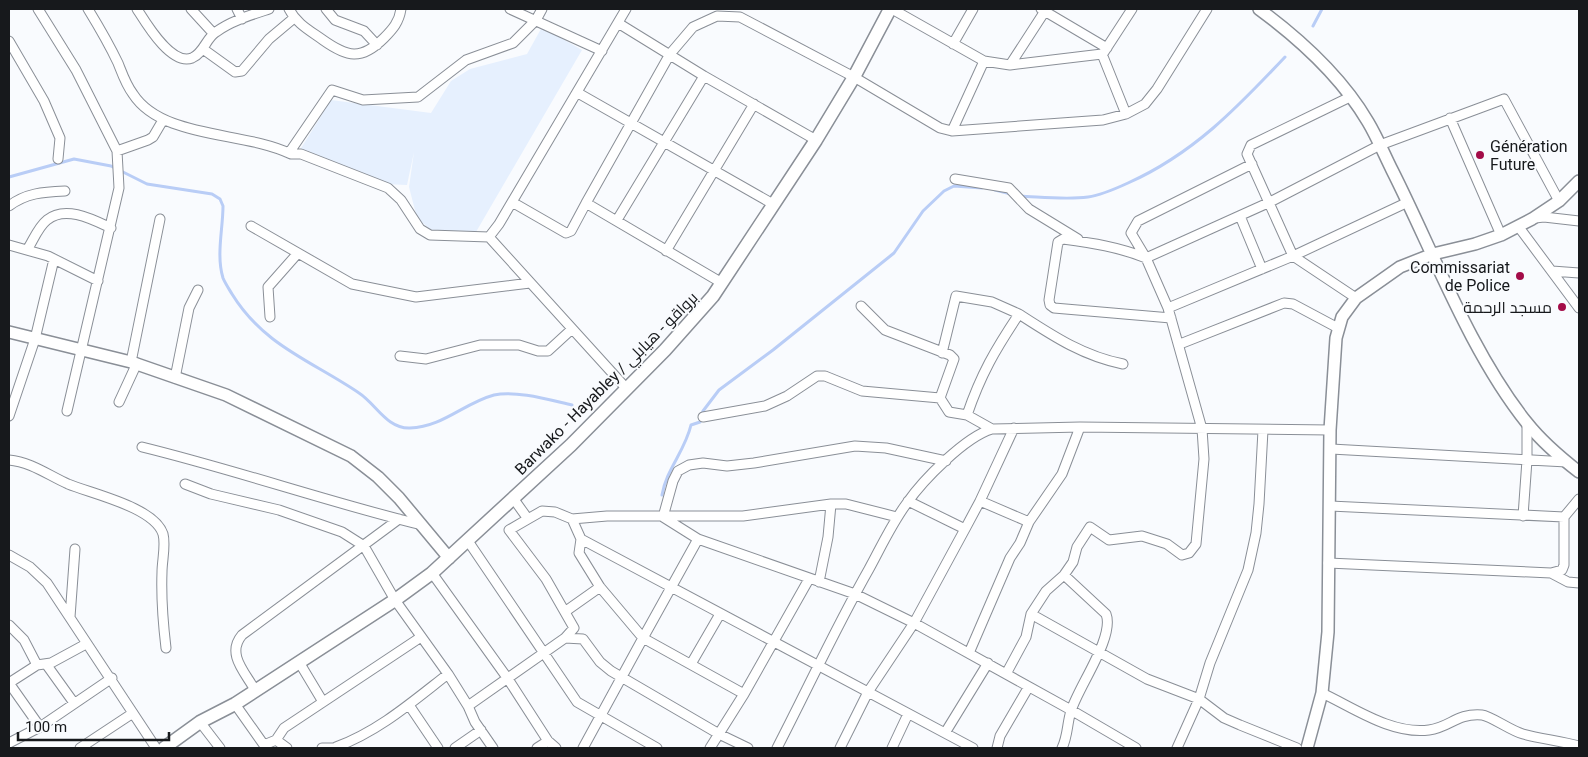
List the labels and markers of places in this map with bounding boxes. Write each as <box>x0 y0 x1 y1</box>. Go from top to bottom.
place label: Génération Future <box>1490 137 1568 174</box>
marker: Génération Future <box>1474 149 1486 161</box>
place label: Commissariat de Police <box>1410 258 1510 295</box>
marker: Commissariat de Police <box>1514 270 1526 282</box>
place label: مسجد الرحمة <box>1463 298 1552 317</box>
marker: مسجد الرحمة <box>1556 301 1568 313</box>

